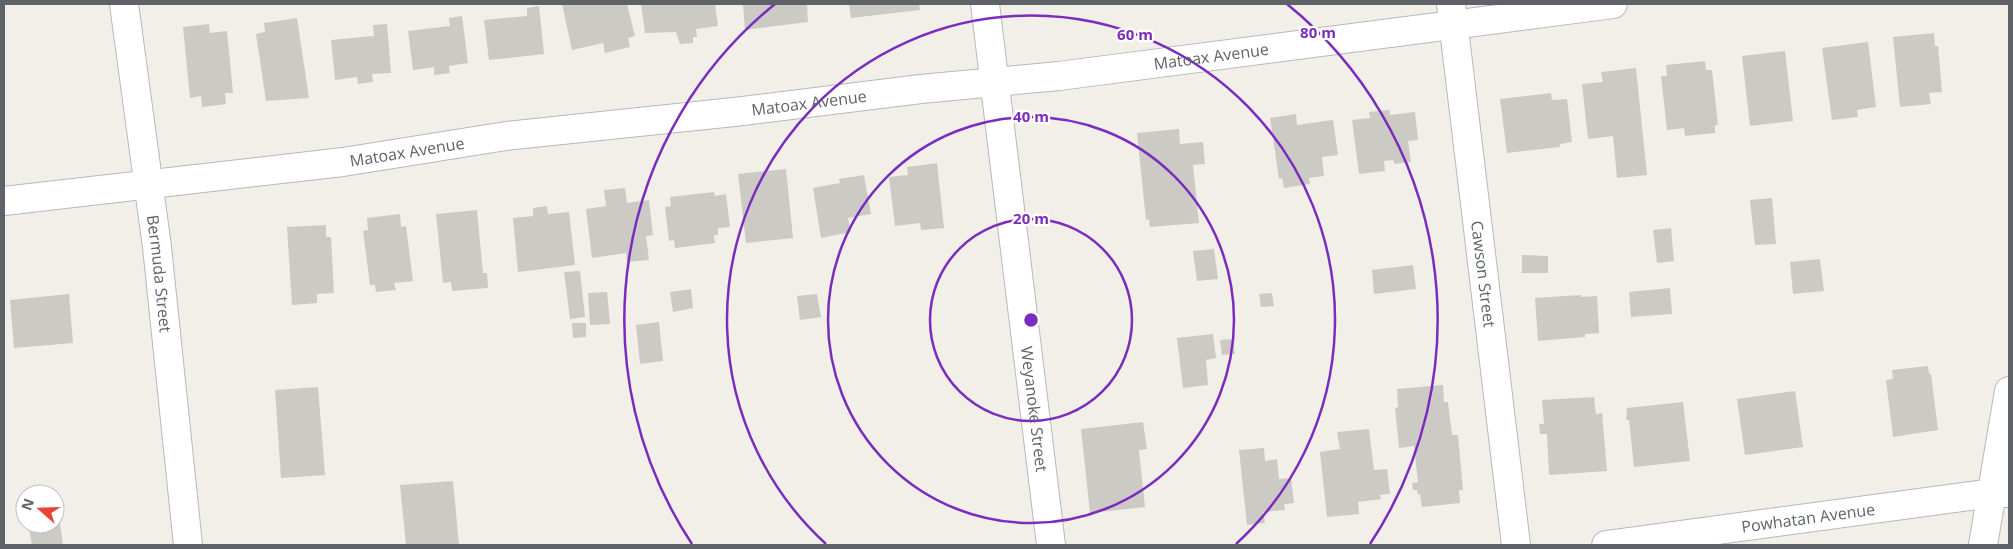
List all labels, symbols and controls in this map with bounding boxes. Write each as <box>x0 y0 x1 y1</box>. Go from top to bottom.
text: 80 m <box>1300 22 1336 42</box>
text: 60 m <box>1117 24 1153 44</box>
street label: Matoax Avenue <box>1152 38 1270 75</box>
street label: Matoax Avenue <box>750 85 868 121</box>
text: 40 m <box>1013 106 1049 126</box>
street label: Matoax Avenue <box>348 132 466 172</box>
text: 20 m <box>1013 208 1049 228</box>
street label: Bermuda Street <box>142 214 177 334</box>
street label: Cawson Street <box>1466 219 1501 329</box>
centre of rings <box>1022 311 1040 329</box>
street label: Weyanoke Street <box>1016 345 1053 473</box>
north arrow <box>15 484 65 534</box>
text: N <box>16 496 38 513</box>
street label: Powhatan Avenue <box>1740 498 1876 538</box>

